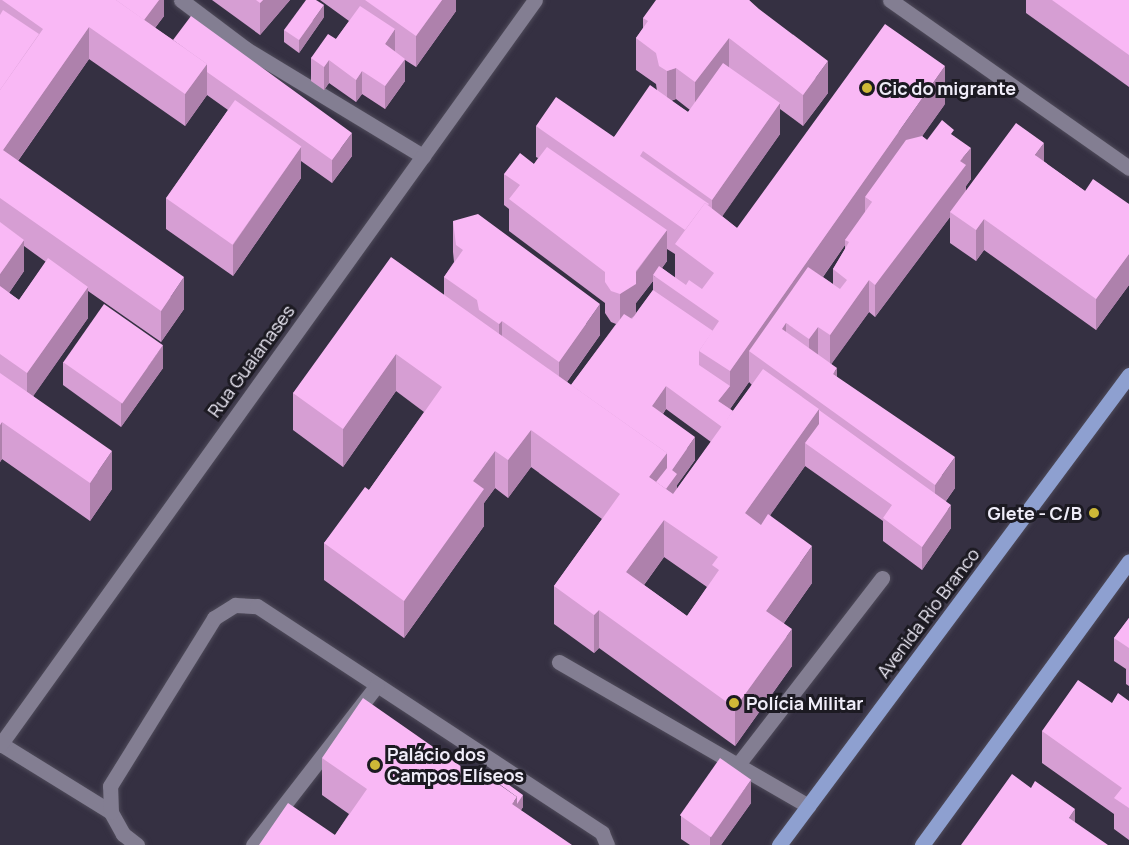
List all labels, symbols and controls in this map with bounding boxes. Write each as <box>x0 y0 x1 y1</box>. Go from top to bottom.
place label: Cic do migrante <box>879 77 1016 99</box>
marker: Cic do migrante <box>860 81 874 95</box>
street label: Rua Guaianases <box>203 301 299 421</box>
place label: Glete - C/B <box>988 502 1082 524</box>
marker: Glete - C/B <box>1087 506 1101 520</box>
street label: Avenida Rio Branco <box>872 544 984 682</box>
place label: Polícia Militar <box>746 692 864 714</box>
marker: Polícia Militar <box>727 696 741 710</box>
place label: Palácio dos Campos Elíseos <box>387 744 524 786</box>
marker: Palácio dos Campos Elíseos <box>368 758 382 772</box>

